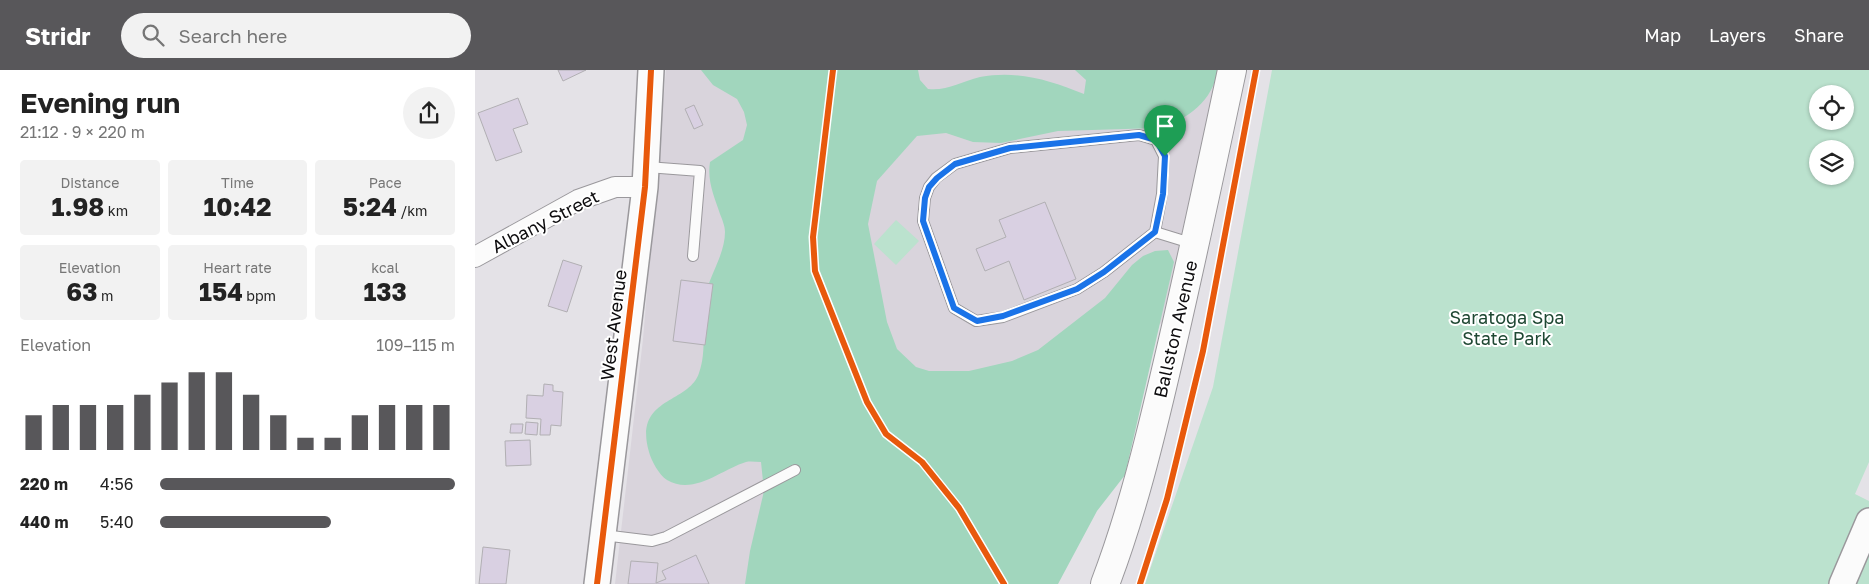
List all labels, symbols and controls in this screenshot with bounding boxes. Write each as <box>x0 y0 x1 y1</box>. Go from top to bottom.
search box <box>121 13 471 58</box>
text: Stridr <box>25 21 91 50</box>
icon: search <box>139 21 167 49</box>
text: Search here <box>179 24 287 47</box>
text: Map <box>1644 24 1681 46</box>
text: Layers <box>1709 24 1766 46</box>
text: Share <box>1794 24 1844 46</box>
map controls <box>1809 85 1854 185</box>
button: locate <box>1809 85 1854 130</box>
text: Evening run <box>20 86 180 119</box>
button: share <box>403 87 455 139</box>
pin <box>1144 105 1186 156</box>
icon: arrive <box>1151 112 1179 140</box>
text: 21:12 · 9 × 220 m <box>20 122 145 142</box>
button: layers <box>1809 140 1854 185</box>
text: Distance <box>60 174 119 191</box>
text: Time <box>221 174 254 191</box>
text: Pace <box>369 174 402 191</box>
street label: Albany Street <box>488 185 602 257</box>
text: 1.98 <box>52 191 104 222</box>
text: 10:42 <box>203 191 272 222</box>
text: 5:24 <box>343 191 397 222</box>
text: km <box>104 202 128 219</box>
text: /km <box>397 202 428 219</box>
street label: Ballston Avenue <box>1148 258 1202 400</box>
text: Elevation <box>59 259 121 276</box>
text: Heart rate <box>203 259 272 276</box>
text: kcal <box>371 259 399 276</box>
street label: West Avenue <box>595 268 631 382</box>
text: 63 <box>66 276 97 307</box>
text: 154 <box>199 276 243 307</box>
text: 133 <box>363 276 407 307</box>
text: m <box>97 287 113 304</box>
text: bpm <box>243 287 276 304</box>
park label: Saratoga Spa State Park <box>1449 306 1565 349</box>
text: Elevation <box>20 335 91 355</box>
text: 109–115 m <box>376 335 455 355</box>
text: 220 m <box>20 474 68 494</box>
text: 4:56 <box>100 474 134 494</box>
text: 440 m <box>20 512 68 532</box>
text: 5:40 <box>100 512 134 532</box>

